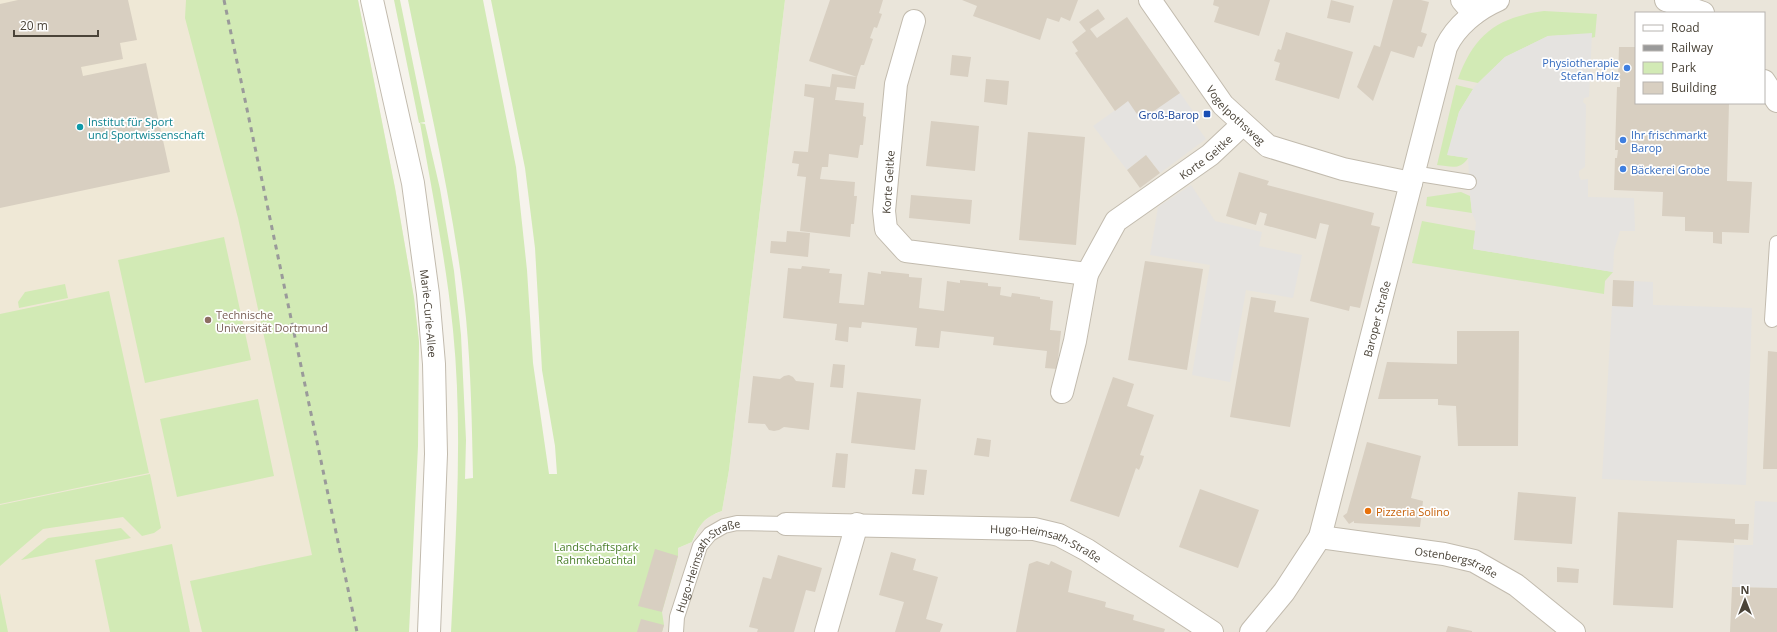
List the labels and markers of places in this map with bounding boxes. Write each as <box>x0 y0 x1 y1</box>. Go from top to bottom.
place label: Physiotherapie Stefan Holz <box>1542 55 1619 83</box>
marker: Physiotherapie Stefan Holz <box>1622 63 1632 73</box>
place label: Groß-Barop <box>1138 107 1199 122</box>
marker: Groß-Barop <box>1202 109 1212 119</box>
place label: Institut für Sport und Sportwissenschaft <box>88 114 205 142</box>
marker: Institut für Sport und Sportwissenschaft <box>75 122 85 132</box>
place label: Ihr frischmarkt Barop <box>1631 127 1707 155</box>
marker: Ihr frischmarkt Barop <box>1618 135 1628 145</box>
place label: Bäckerei Grobe <box>1631 162 1710 177</box>
marker: Bäckerei Grobe <box>1618 164 1628 174</box>
place label: Technische Universität Dortmund <box>216 307 328 335</box>
marker: Technische Universität Dortmund <box>203 315 213 325</box>
place label: Pizzeria Solino <box>1376 504 1450 519</box>
marker: Pizzeria Solino <box>1363 506 1373 516</box>

